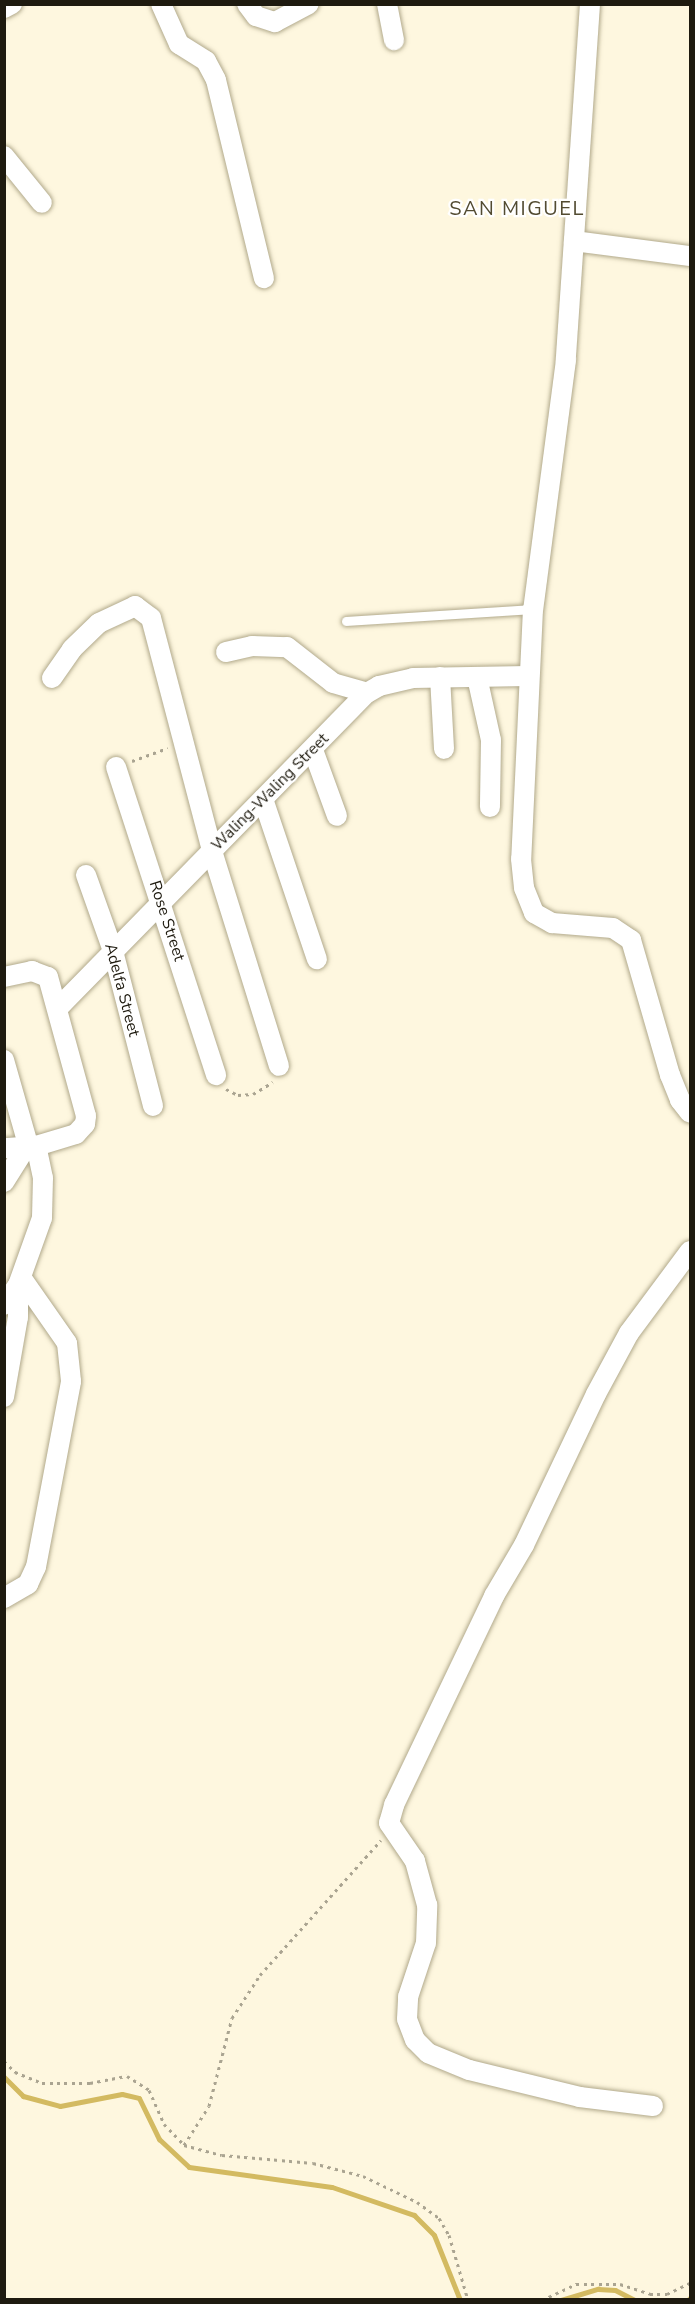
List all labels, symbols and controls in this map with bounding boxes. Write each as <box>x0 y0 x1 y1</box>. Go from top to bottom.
district label: SAN MIGUEL <box>449 196 585 220</box>
street label: Waling-Waling Street <box>207 729 333 855</box>
street label: Rose Street <box>145 878 189 964</box>
street label: Adelfa Street <box>100 941 144 1039</box>

